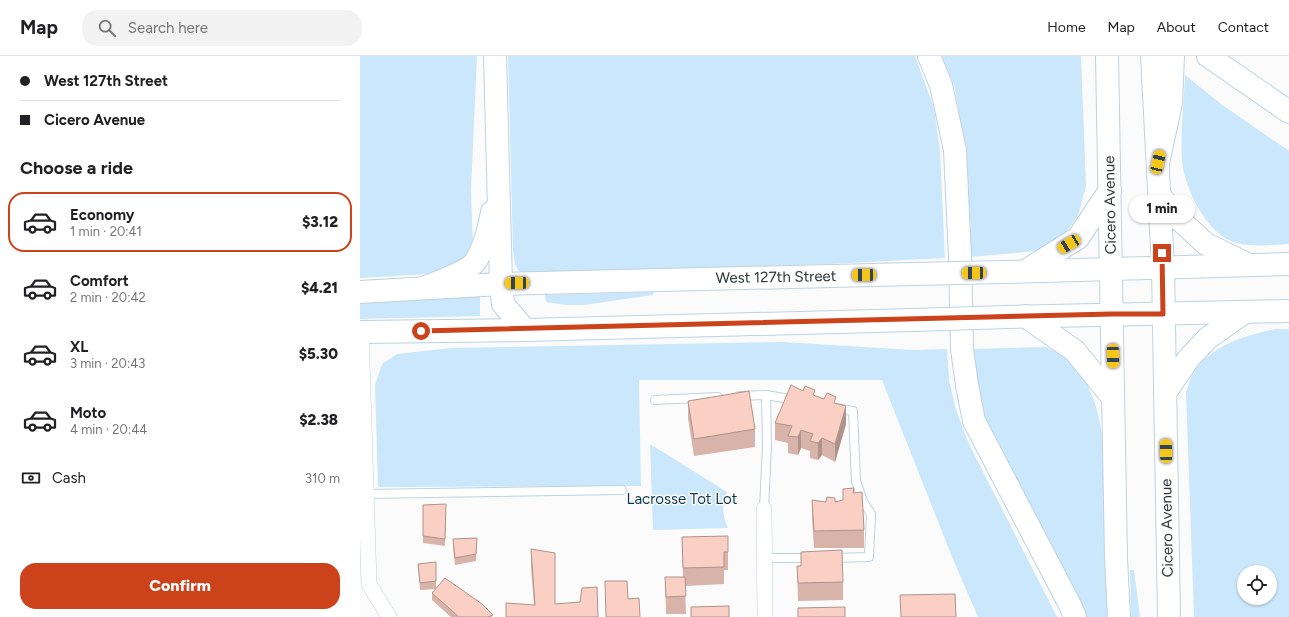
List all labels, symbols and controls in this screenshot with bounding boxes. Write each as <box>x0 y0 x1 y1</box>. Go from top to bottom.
search box <box>82 10 362 46</box>
text: Map <box>20 16 58 39</box>
icon: search <box>96 17 118 39</box>
text: Search here <box>128 19 208 37</box>
text: Home <box>1047 19 1086 36</box>
text: Map <box>1108 19 1135 36</box>
text: About <box>1157 19 1196 36</box>
text: Contact <box>1218 19 1269 36</box>
text: West 127th Street <box>44 72 168 90</box>
text: Cicero Avenue <box>44 111 145 129</box>
car <box>1149 149 1167 175</box>
street label: Cicero Avenue <box>1100 155 1120 255</box>
text: Choose a ride <box>20 157 133 179</box>
callout: 1 min <box>1129 195 1195 223</box>
text: 1 min <box>1146 201 1178 216</box>
icon: car <box>22 204 58 240</box>
text: Economy <box>70 206 135 224</box>
text: $3.12 <box>302 213 338 231</box>
text: 1 min · 20:41 <box>70 224 142 239</box>
car <box>1056 233 1082 255</box>
route end <box>1153 244 1171 262</box>
street label: West 127th Street <box>715 267 837 287</box>
car <box>962 267 986 279</box>
car <box>852 269 876 281</box>
icon: car <box>22 270 58 306</box>
text: Comfort <box>70 272 129 290</box>
car <box>505 277 529 289</box>
text: $4.21 <box>301 279 338 297</box>
text: 2 min · 20:42 <box>70 290 146 305</box>
route start <box>412 322 430 340</box>
icon: car <box>22 336 58 372</box>
text: XL <box>70 338 88 356</box>
car <box>1107 344 1119 368</box>
text: $5.30 <box>299 345 338 363</box>
text: 3 min · 20:43 <box>70 356 145 371</box>
icon: car <box>22 402 58 438</box>
text: Moto <box>70 404 106 422</box>
text: $2.38 <box>299 411 338 429</box>
text: 4 min · 20:44 <box>70 422 147 437</box>
car <box>1160 439 1172 463</box>
icon: cash <box>20 467 42 489</box>
text: Cash <box>52 469 86 487</box>
text: 310 m <box>305 471 340 486</box>
street label: Cicero Avenue <box>1157 478 1177 578</box>
park label: Lacrosse Tot Lot <box>627 490 738 508</box>
button: Confirm <box>20 563 340 609</box>
map controls <box>1237 565 1277 605</box>
button: locate <box>1237 565 1277 605</box>

